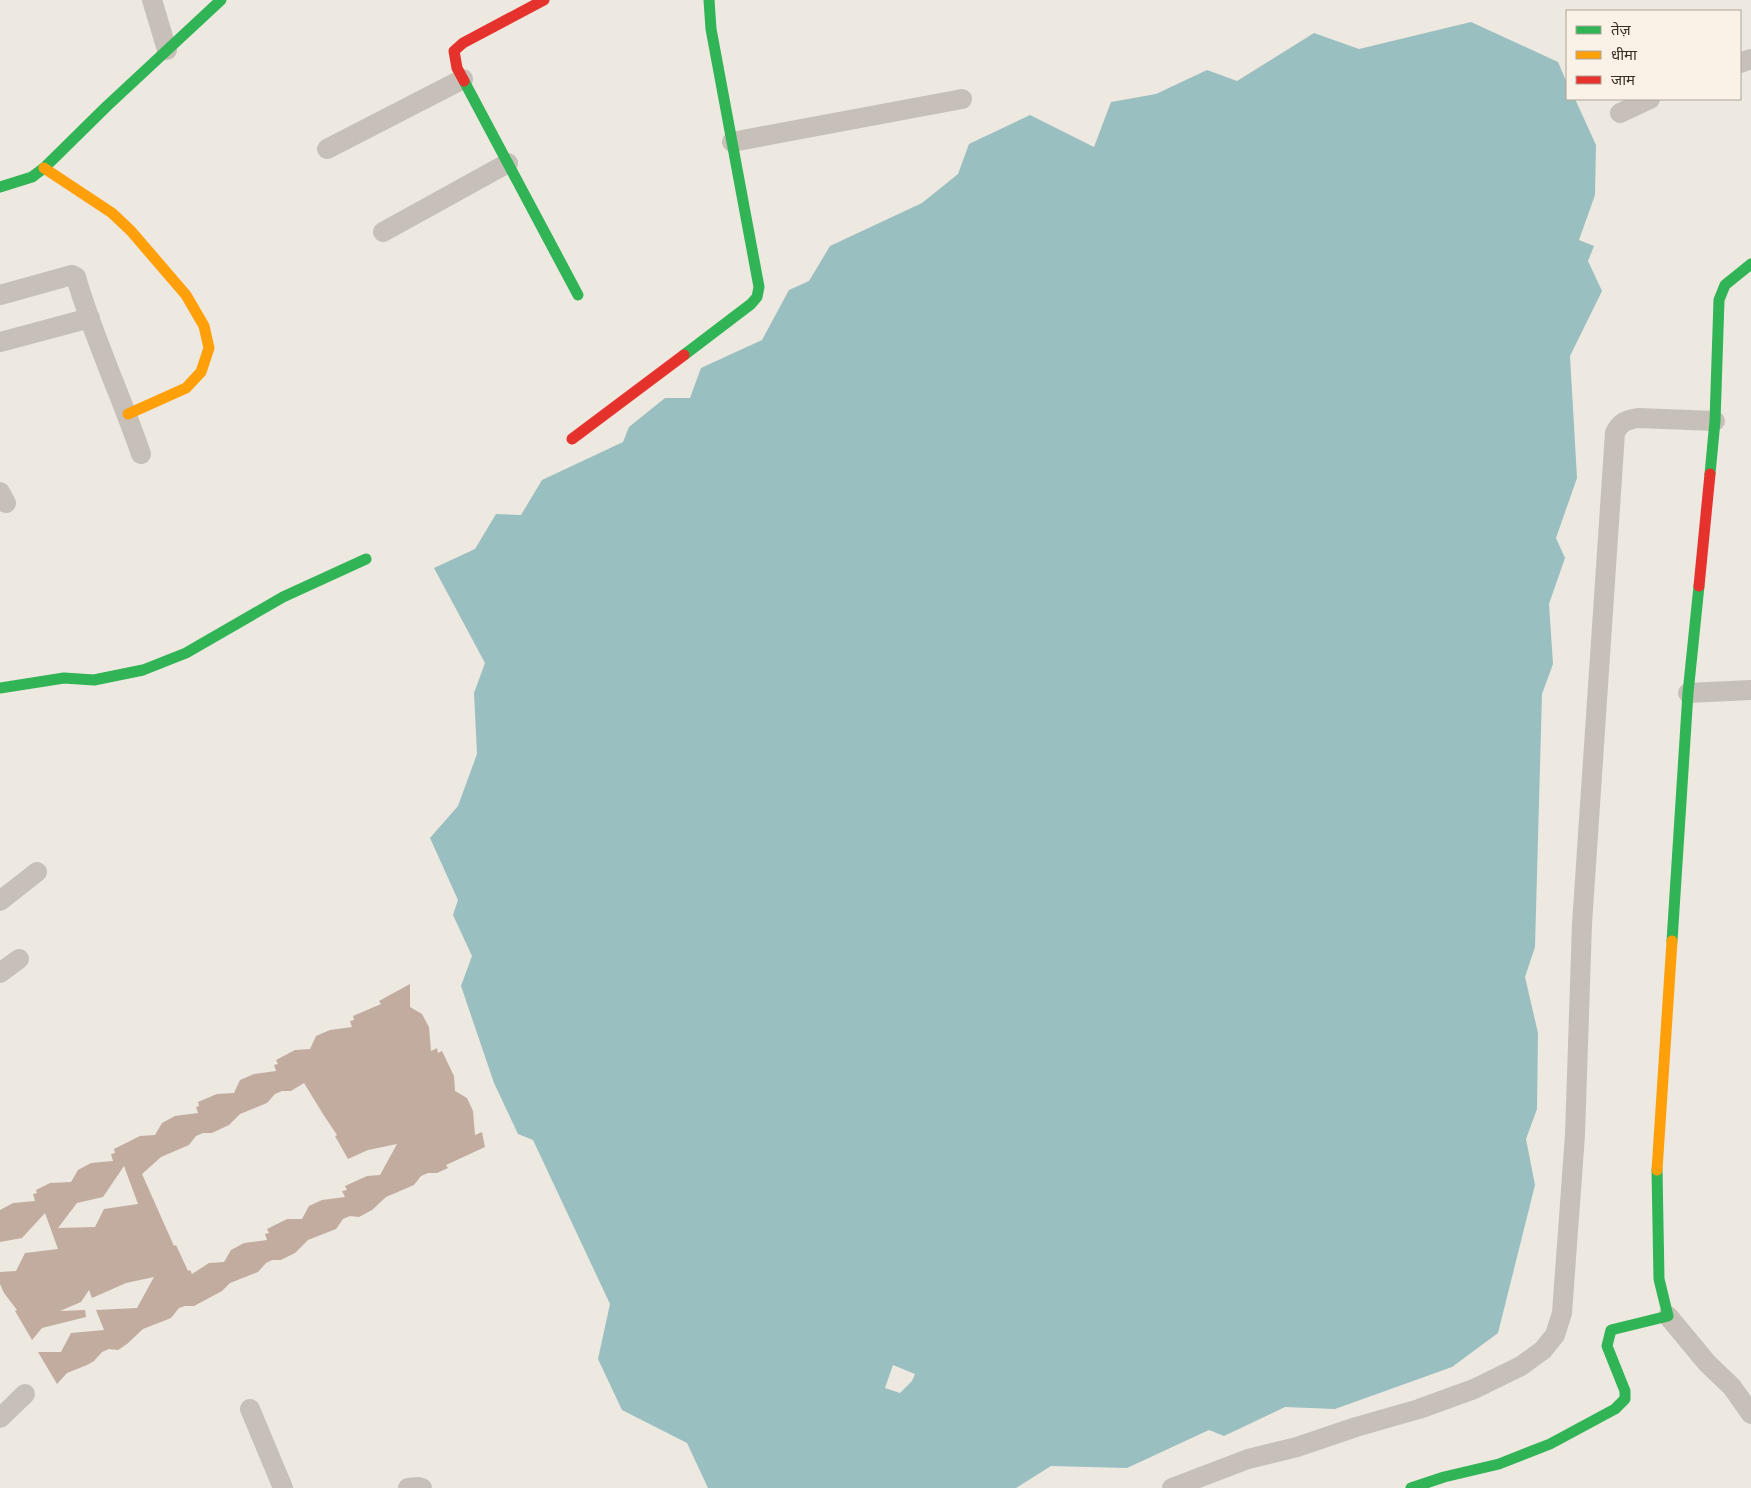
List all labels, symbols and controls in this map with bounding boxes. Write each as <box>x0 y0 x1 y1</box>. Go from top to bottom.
legend <box>1566 10 1741 100</box>
text: तेज़ <box>1611 20 1632 39</box>
text: धीमा <box>1611 45 1638 64</box>
text: जाम <box>1611 70 1636 89</box>

